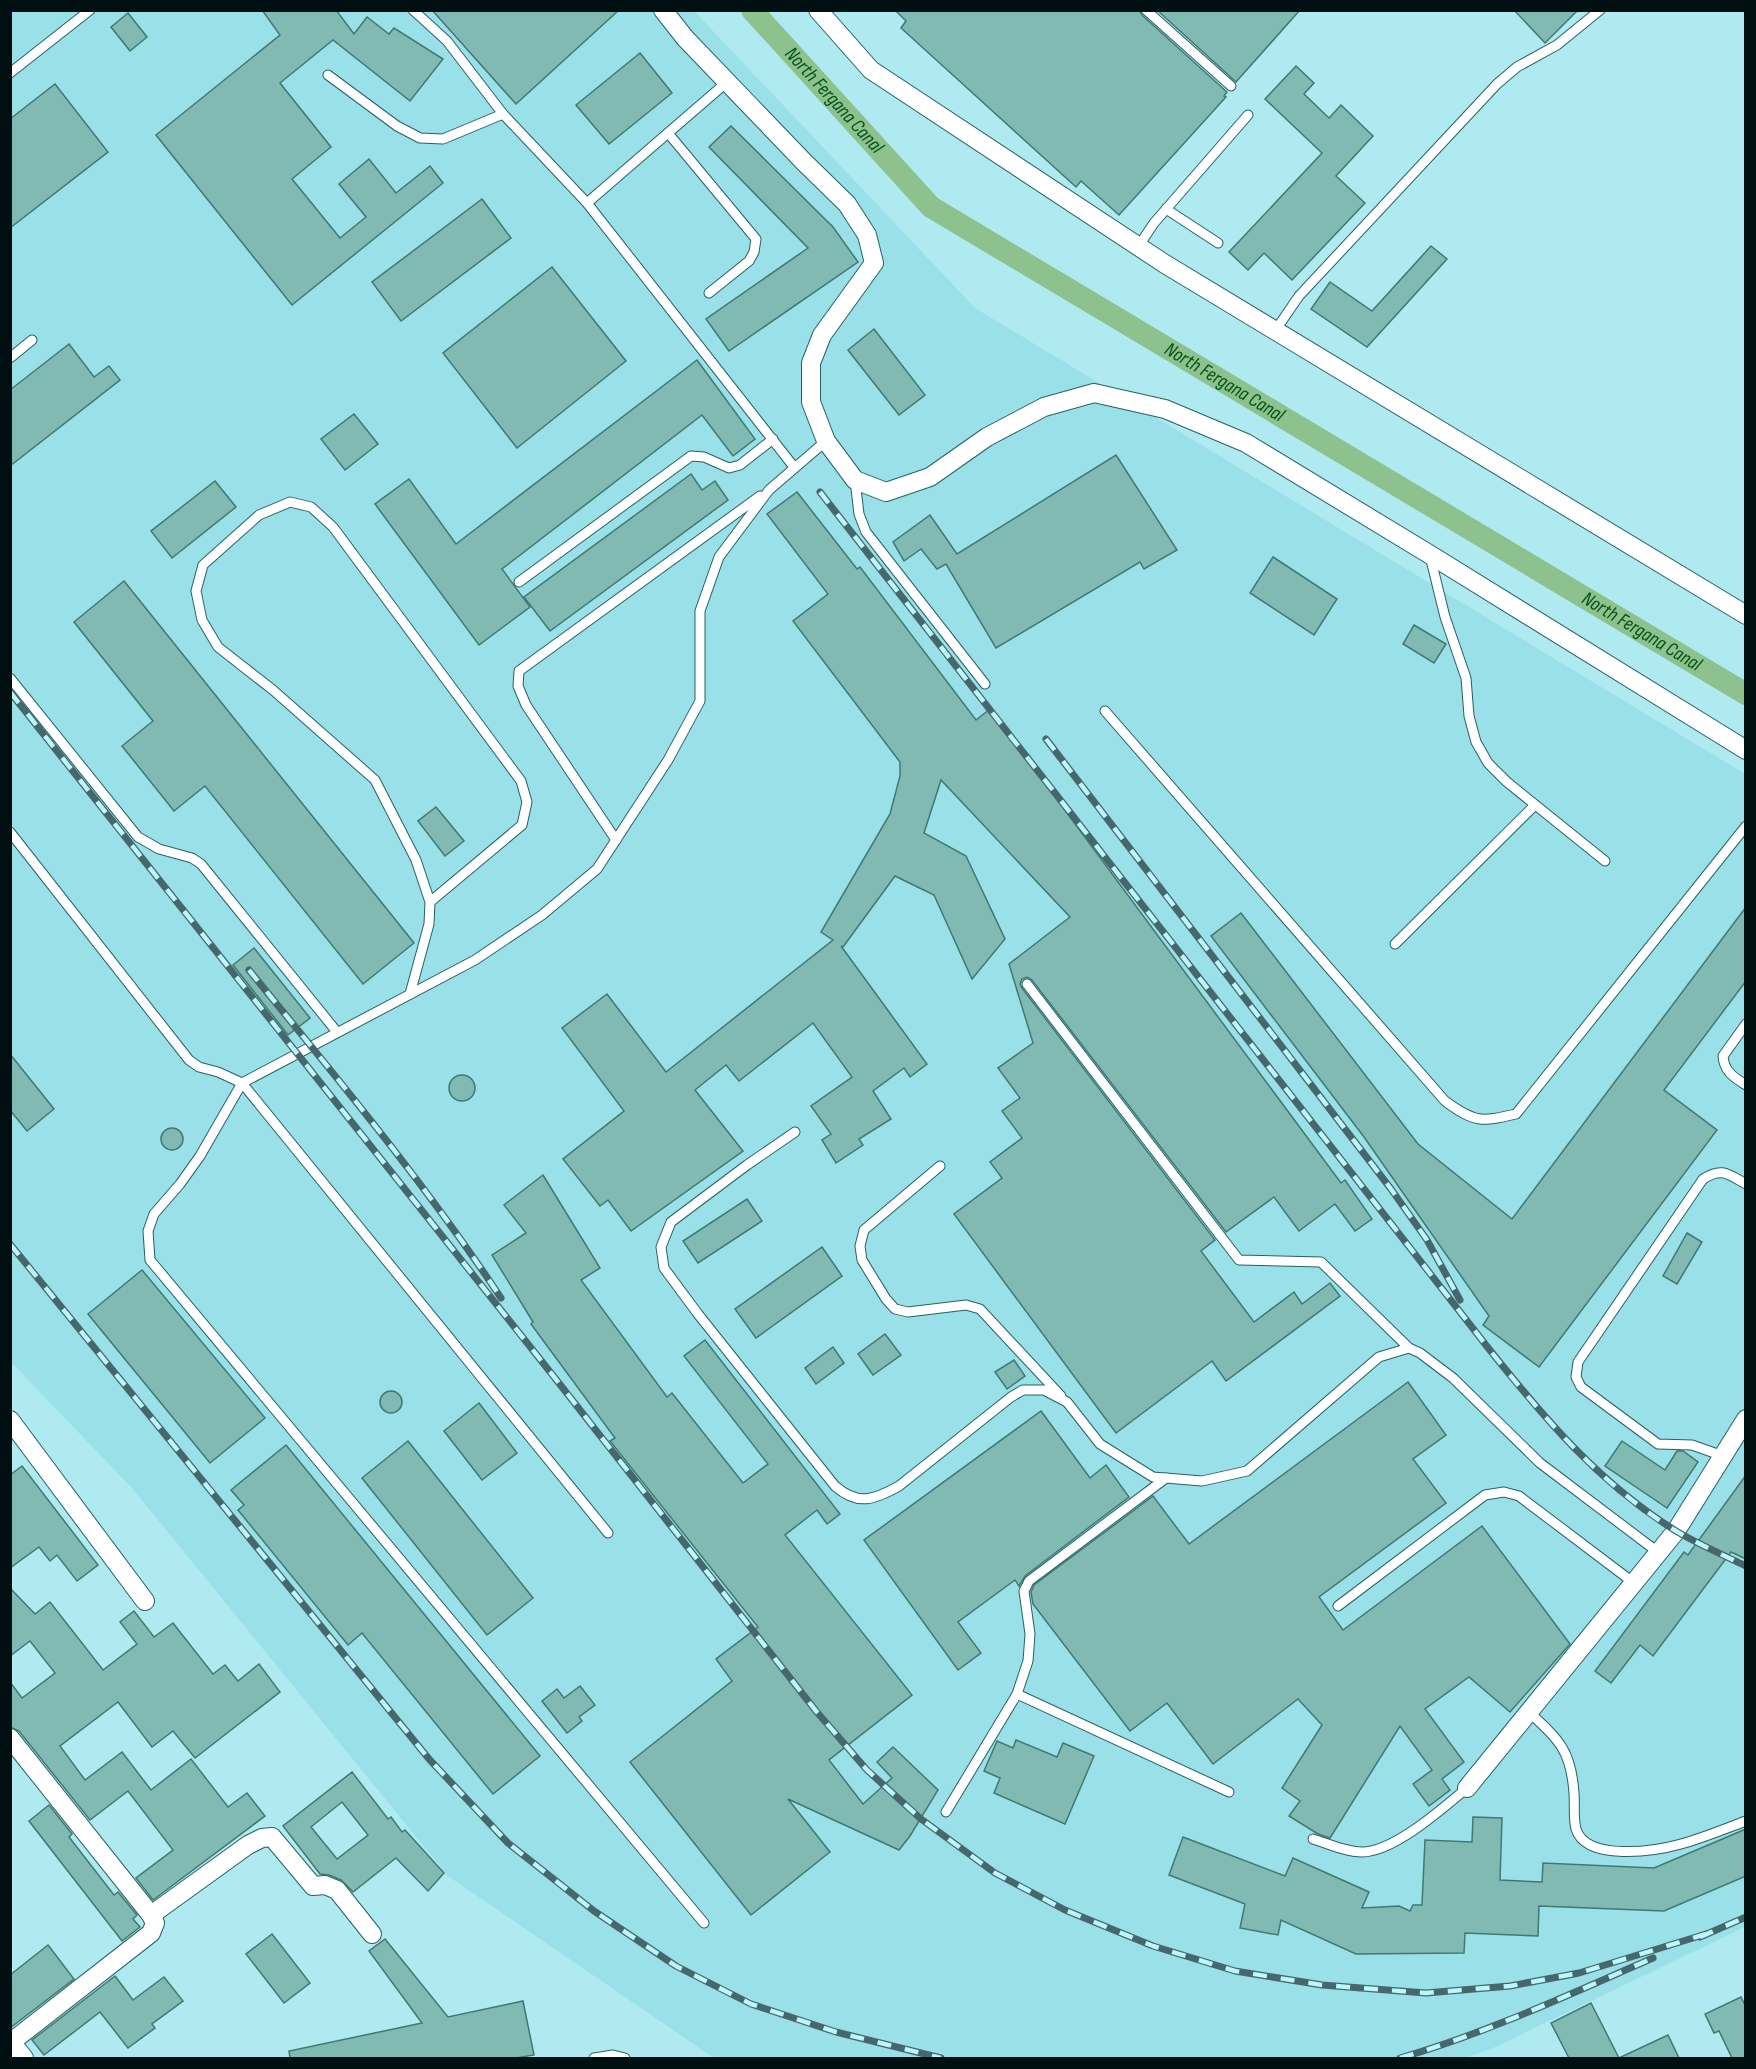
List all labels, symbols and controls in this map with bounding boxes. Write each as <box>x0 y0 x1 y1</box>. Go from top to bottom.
water label: North Fergana Canal <box>780 42 889 159</box>
water label: North Fergana Canal <box>1160 337 1290 428</box>
water label: North Fergana Canal <box>1577 587 1707 677</box>

